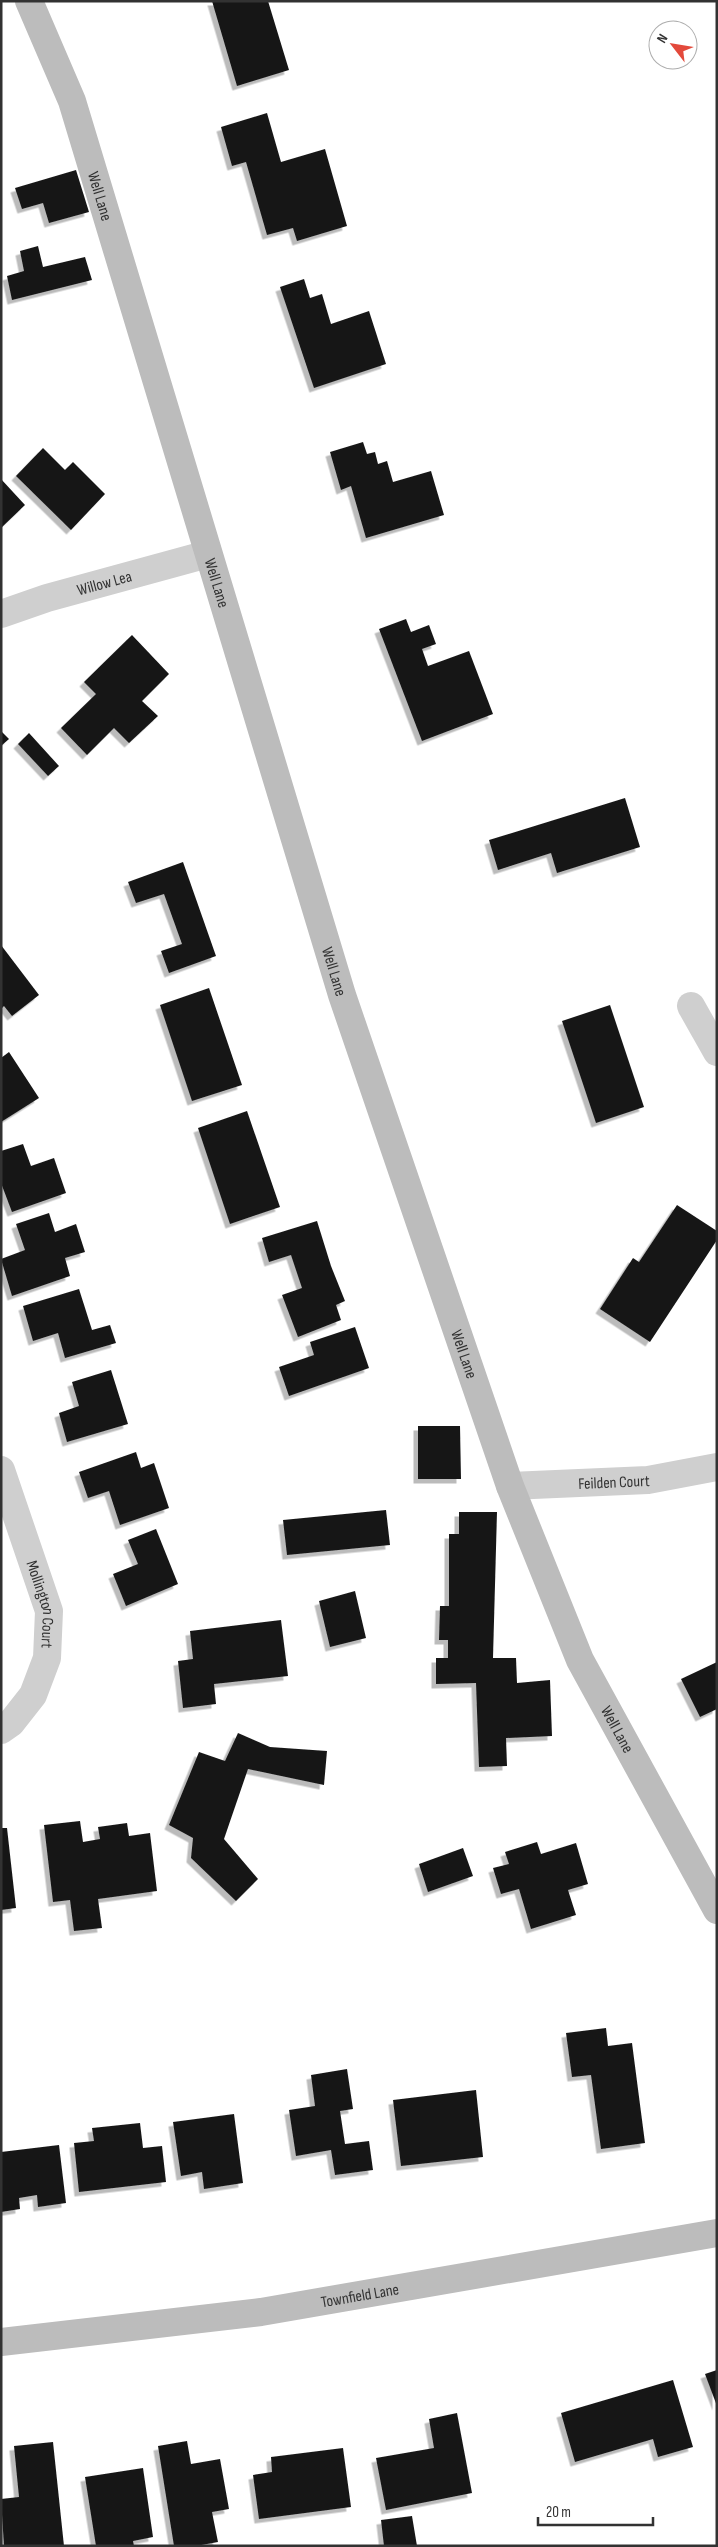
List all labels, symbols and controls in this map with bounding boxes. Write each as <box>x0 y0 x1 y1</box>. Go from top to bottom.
north arrow <box>648 20 698 70</box>
text: N <box>653 31 671 46</box>
street label: Well Lane <box>83 169 116 223</box>
street label: Well Lane <box>200 556 232 610</box>
street label: Willow Lea <box>75 567 134 600</box>
street label: Well Lane <box>317 945 350 999</box>
street label: Well Lane <box>446 1327 481 1381</box>
street label: Feilden Court <box>578 1472 650 1494</box>
street label: Mollington Court <box>22 1558 57 1649</box>
street label: Well Lane <box>596 1703 637 1757</box>
street label: Townfield Lane <box>320 2280 401 2312</box>
scale bar <box>538 2494 653 2526</box>
text: 20 m <box>546 2503 571 2522</box>

